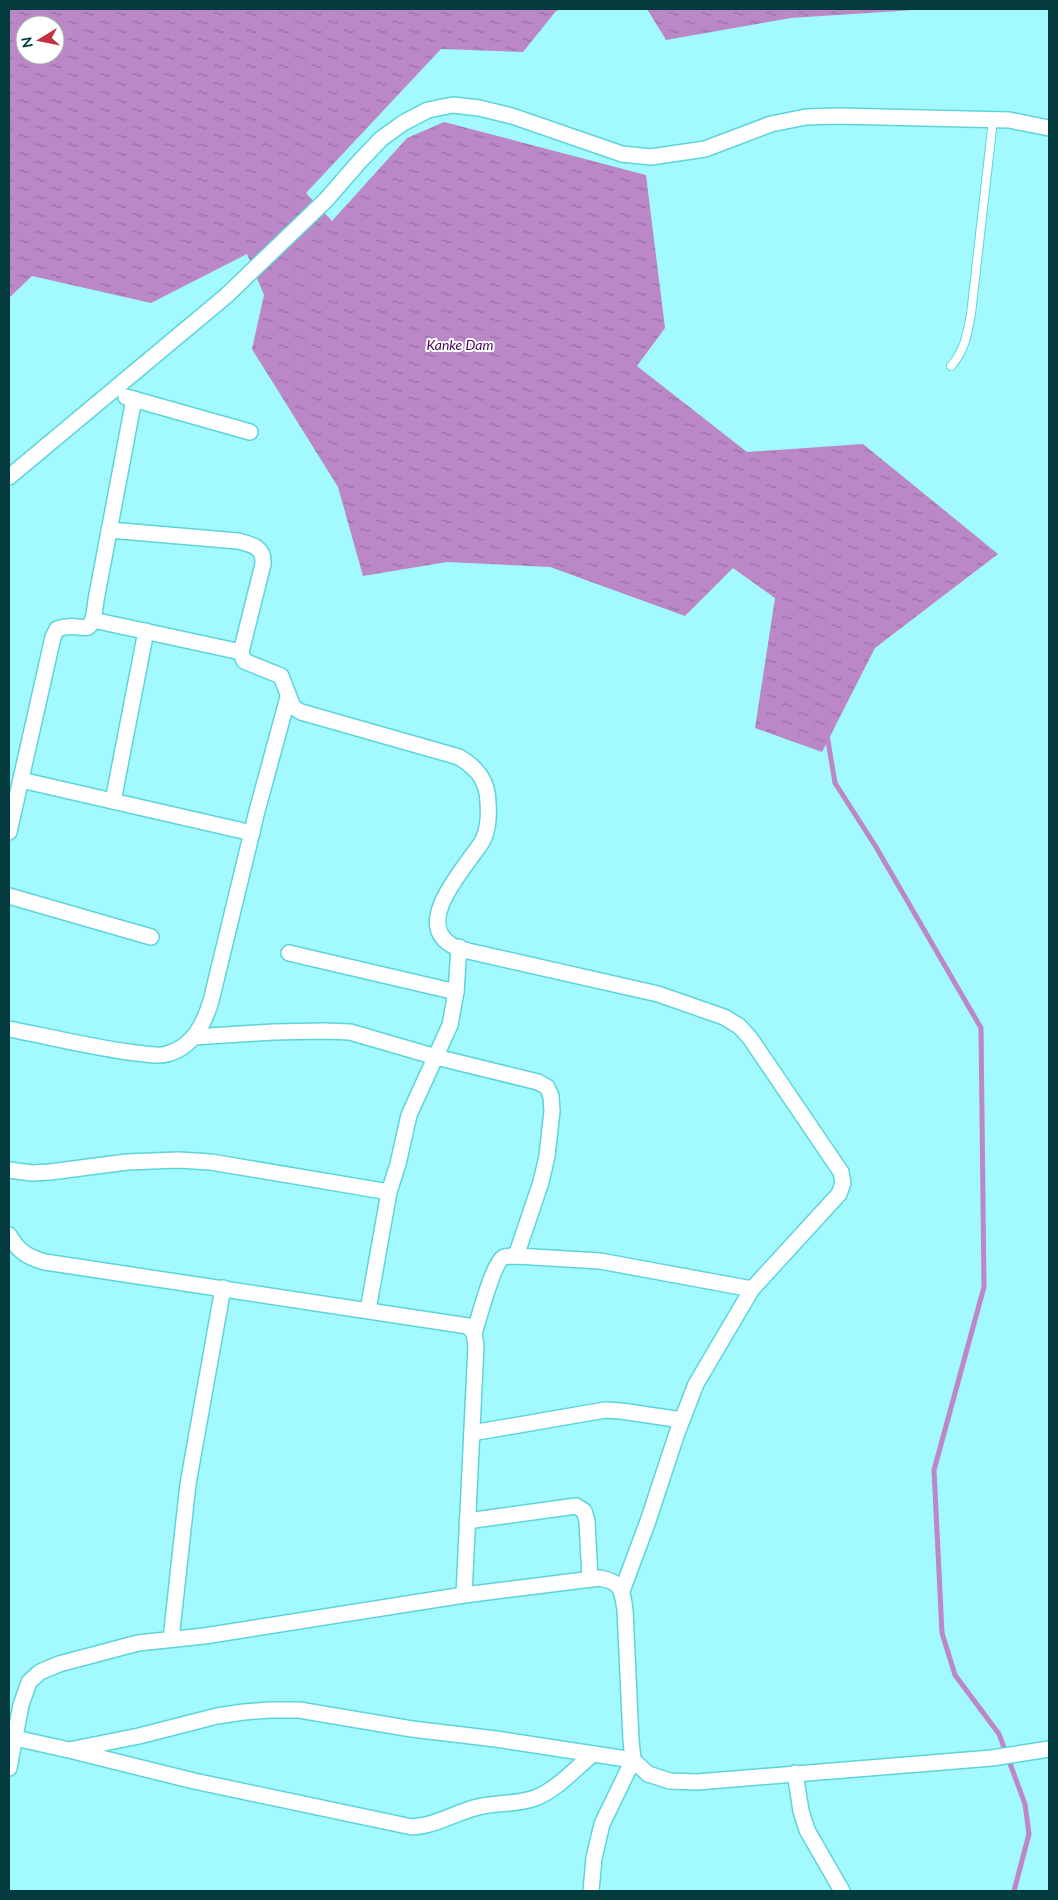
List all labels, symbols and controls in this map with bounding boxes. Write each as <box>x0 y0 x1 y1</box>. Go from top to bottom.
north arrow <box>15 15 65 65</box>
text: N <box>17 36 36 49</box>
water label: Kanke Dam <box>426 336 494 353</box>

